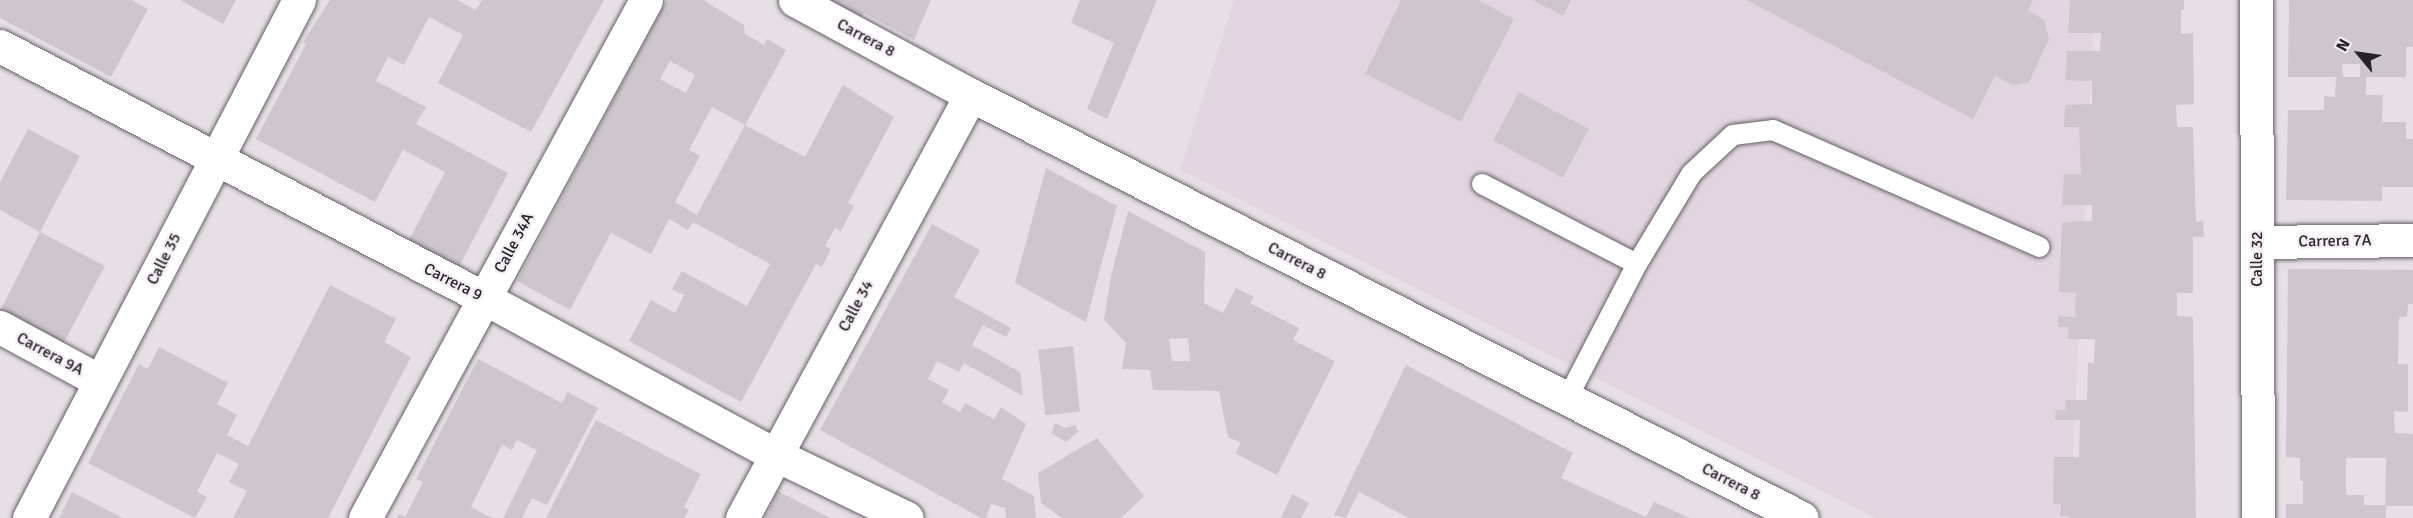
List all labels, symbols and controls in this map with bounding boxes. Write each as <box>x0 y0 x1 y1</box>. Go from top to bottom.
street label: Carrera 8 <box>834 15 898 61</box>
north arrow <box>2329 24 2389 84</box>
text: N <box>2332 36 2355 55</box>
street label: Calle 34A <box>490 210 538 276</box>
street label: Calle 35 <box>143 230 185 288</box>
street label: Calle 32 <box>2247 231 2267 287</box>
street label: Carrera 7A <box>2298 231 2372 251</box>
street label: Carrera 8 <box>1264 238 1330 284</box>
street label: Carrera 9 <box>420 259 486 305</box>
street label: Calle 34 <box>834 277 878 335</box>
street label: Carrera 9A <box>13 328 87 380</box>
street label: Carrera 8 <box>1698 459 1764 505</box>

